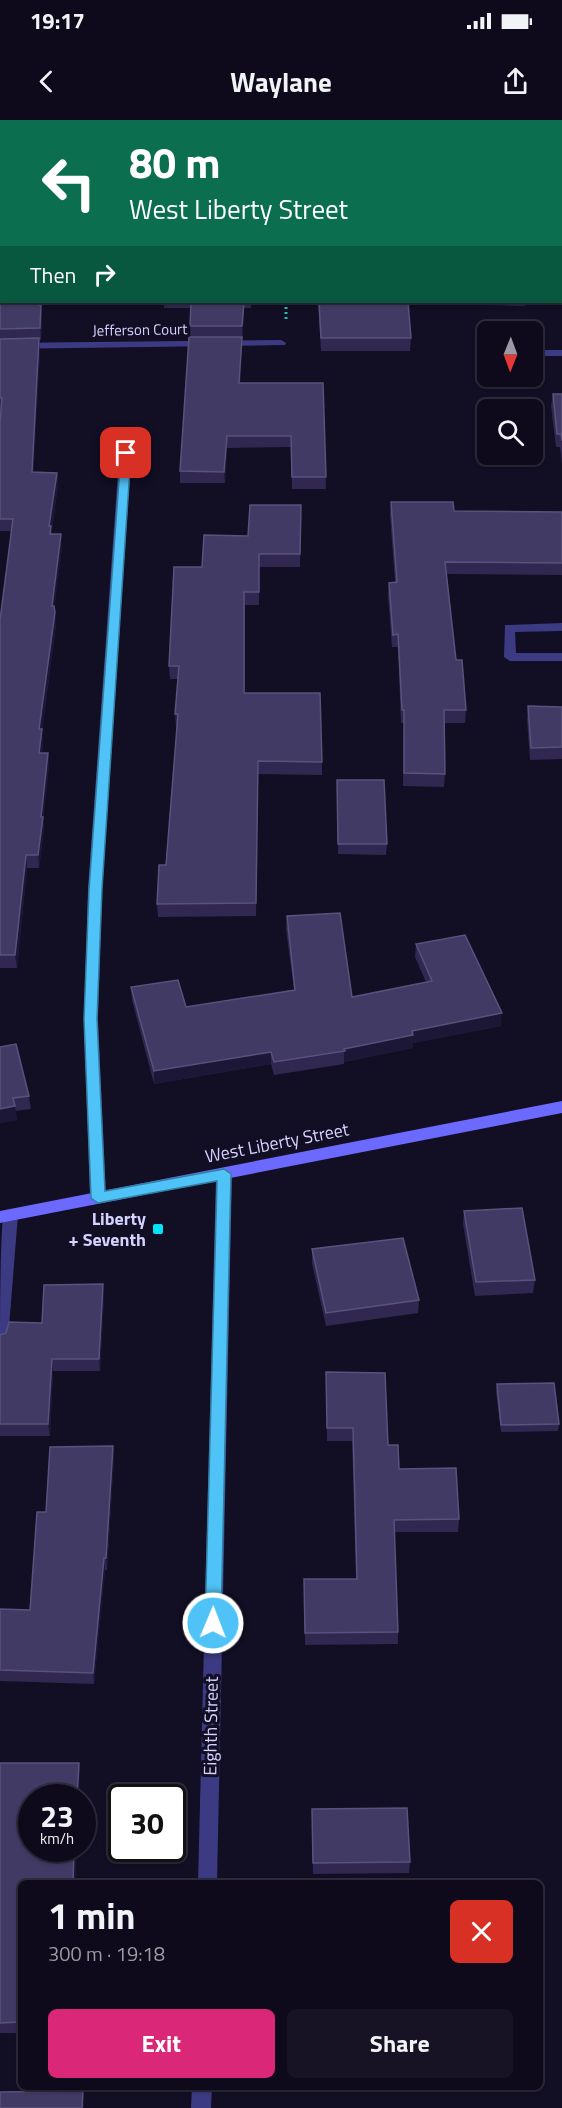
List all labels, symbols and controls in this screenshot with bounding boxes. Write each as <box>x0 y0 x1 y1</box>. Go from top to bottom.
text: 19:17 <box>30 4 85 38</box>
text: Waylane <box>230 61 332 102</box>
icon: back <box>30 65 63 98</box>
icon: share <box>499 65 532 98</box>
text: 80 m <box>129 130 221 194</box>
icon: left <box>30 144 108 222</box>
text: West Liberty Street <box>129 188 348 229</box>
text: Then <box>30 258 76 292</box>
icon: right <box>88 258 121 291</box>
street label: Jefferson Court <box>92 317 188 342</box>
north arrow <box>477 321 543 387</box>
map controls <box>477 321 543 465</box>
button: search <box>477 399 543 465</box>
pin <box>100 427 151 478</box>
icon: arrive <box>109 436 142 469</box>
street label: West Liberty Street <box>203 1115 352 1170</box>
place label: Liberty + Seventh <box>69 1205 146 1253</box>
marker: Liberty + Seventh <box>151 1222 165 1236</box>
position arrow <box>181 1591 245 1655</box>
street label: Eighth Street <box>196 1676 225 1776</box>
speed limit sign: 30 <box>108 1784 186 1862</box>
text: 23 <box>40 1793 74 1839</box>
text: km/h <box>40 1827 74 1850</box>
text: 1 min <box>48 1888 135 1943</box>
button: close <box>450 1900 513 1963</box>
text: 300 m · 19:18 <box>48 1938 165 1969</box>
button: Exit <box>48 2009 275 2078</box>
button: Share <box>287 2009 513 2078</box>

